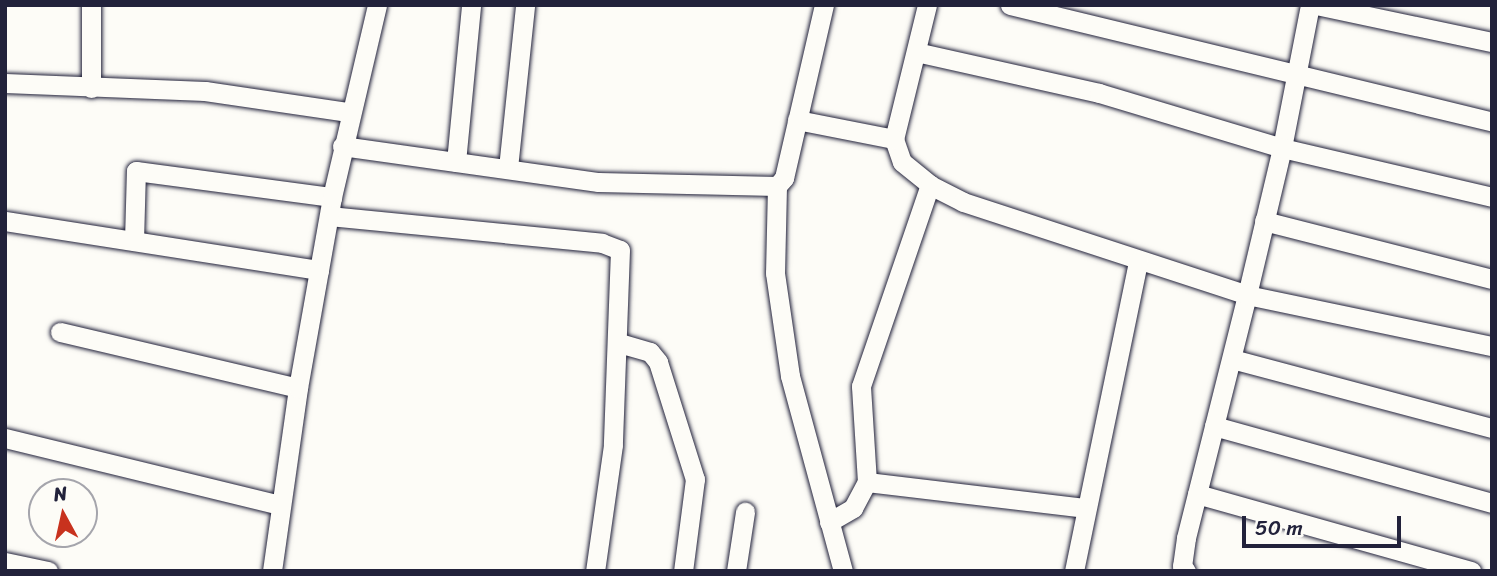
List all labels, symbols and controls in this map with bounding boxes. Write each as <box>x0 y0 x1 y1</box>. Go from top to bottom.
text: N <box>51 476 69 511</box>
north arrow <box>28 478 98 548</box>
scale bar <box>1245 503 1404 546</box>
text: 50 m <box>1255 509 1303 547</box>

